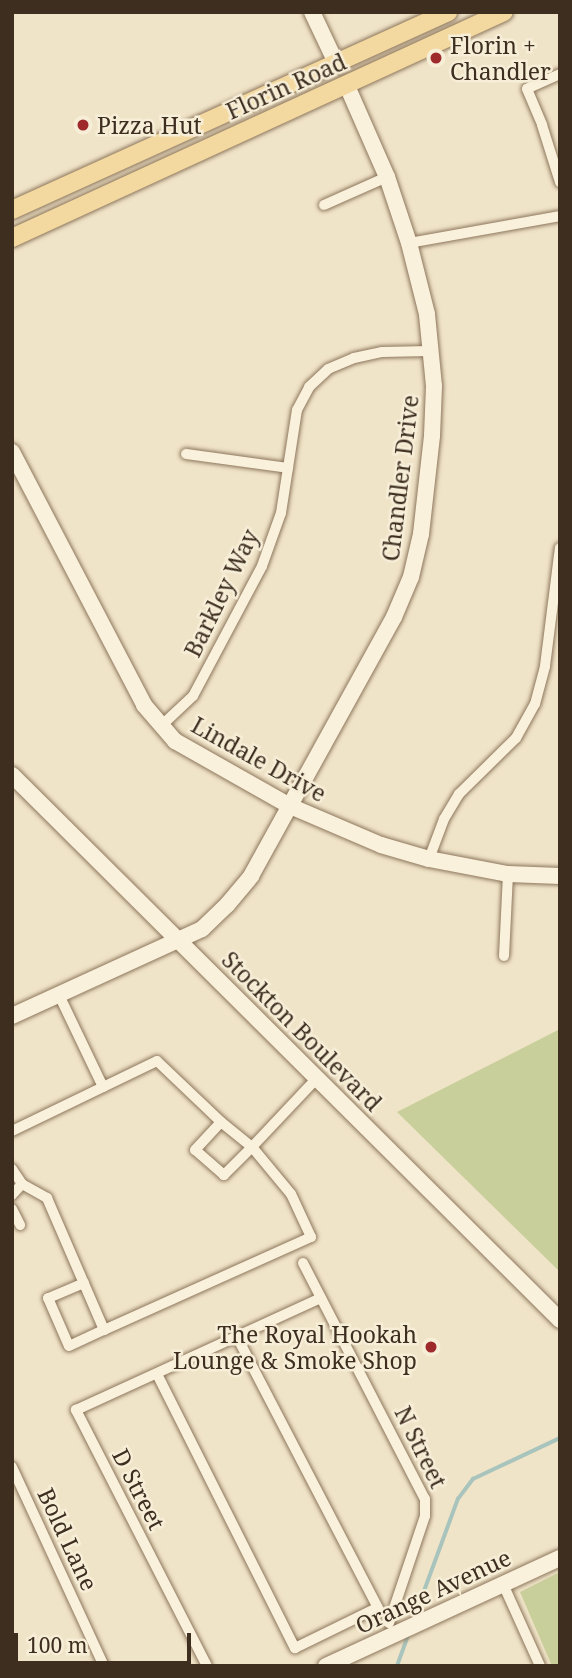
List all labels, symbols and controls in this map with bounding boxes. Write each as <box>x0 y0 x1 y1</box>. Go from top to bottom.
place label: Florin + Chandler <box>450 31 551 85</box>
street label: Florin Road <box>222 47 350 125</box>
marker: Florin + Chandler <box>428 50 444 66</box>
place label: Pizza Hut <box>97 111 202 139</box>
marker: Pizza Hut <box>75 117 91 133</box>
street label: Chandler Drive <box>376 393 424 563</box>
street label: Barkley Way <box>178 525 264 661</box>
street label: Lindale Drive <box>187 711 331 807</box>
street label: Stockton Boulevard <box>216 945 388 1117</box>
place label: The Royal Hookah Lounge & Smoke Shop <box>173 1320 417 1374</box>
marker: The Royal Hookah Lounge & Smoke Shop <box>423 1339 439 1355</box>
street label: N Street <box>389 1402 453 1492</box>
street label: D Street <box>107 1444 171 1534</box>
street label: Bold Lane <box>32 1483 104 1595</box>
street label: Orange Avenue <box>351 1543 515 1639</box>
scale bar <box>18 1618 194 1662</box>
text: 100 m <box>27 1631 88 1659</box>

